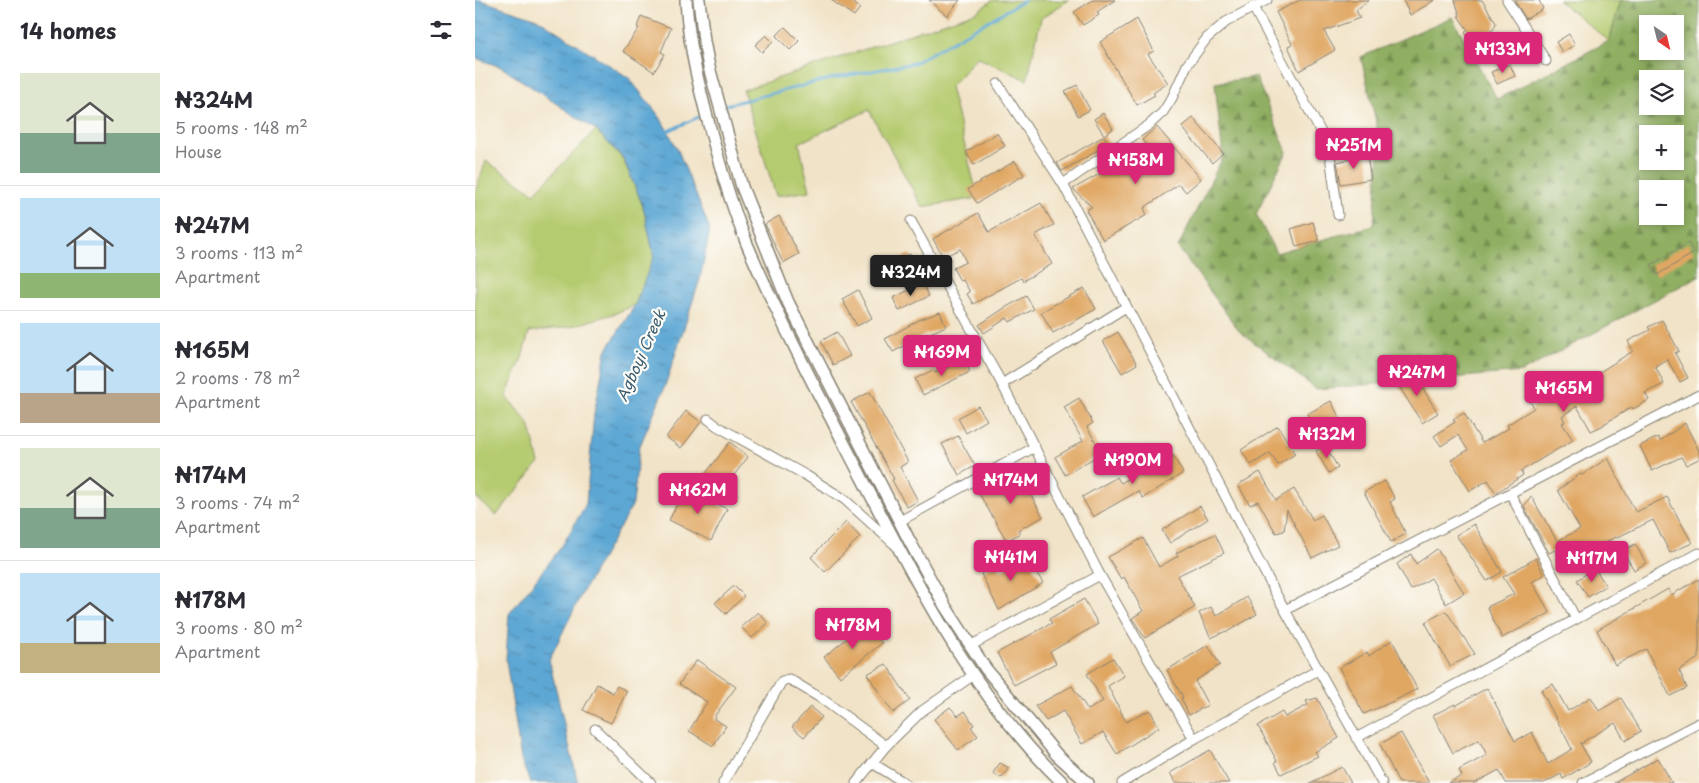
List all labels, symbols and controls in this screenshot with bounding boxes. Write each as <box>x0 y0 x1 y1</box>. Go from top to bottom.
text: 14 homes <box>20 14 116 46</box>
north arrow <box>1639 15 1684 60</box>
map controls <box>1639 15 1684 225</box>
icon: filters <box>427 16 455 44</box>
pin: ₦133M <box>1468 32 1538 74</box>
text: ₦133M <box>1475 36 1531 60</box>
button: layers <box>1639 70 1684 115</box>
text: ₦324M <box>175 83 253 115</box>
icon: home <box>60 93 120 153</box>
text: 5 rooms · 148 m² <box>175 115 308 139</box>
button: + <box>1639 125 1684 170</box>
pin: ₦251M <box>1319 128 1389 170</box>
text: ₦251M <box>1326 132 1382 156</box>
text: House <box>175 139 222 163</box>
pin: ₦158M <box>1101 142 1171 185</box>
text: ₦158M <box>1108 147 1164 171</box>
button: − <box>1639 180 1684 225</box>
text: ₦247M <box>175 208 250 240</box>
icon: home <box>60 218 120 278</box>
text: 3 rooms · 113 m² <box>175 240 303 264</box>
pin: ₦324M <box>876 254 946 297</box>
text: ₦324M <box>881 259 941 283</box>
text: Apartment <box>175 264 260 288</box>
water label: Agboyi Creek <box>610 305 671 404</box>
text: ₦165M <box>175 333 250 365</box>
pin: ₦169M <box>907 334 977 377</box>
text: ₦169M <box>914 339 970 363</box>
icon: home <box>60 343 120 403</box>
pin: ₦247M <box>1382 354 1452 397</box>
text: ₦247M <box>1388 359 1446 383</box>
text: 2 rooms · 78 m² <box>175 365 301 389</box>
pin: ₦165M <box>1529 370 1599 413</box>
text: ₦165M <box>1535 375 1593 399</box>
text: Apartment <box>175 389 260 413</box>
pin: ₦132M <box>1292 416 1362 459</box>
text: ₦132M <box>1299 421 1355 445</box>
pin: ₦190M <box>1098 442 1168 485</box>
text: ₦190M <box>1104 447 1162 471</box>
text: ₦174M <box>175 458 247 490</box>
pin: ₦174M <box>976 462 1046 505</box>
text: ₦174M <box>984 467 1038 491</box>
icon: home <box>60 468 120 528</box>
pin: ₦162M <box>663 472 733 515</box>
text: ₦162M <box>670 477 726 501</box>
text: 3 rooms · 74 m² <box>175 490 300 514</box>
text: Apartment <box>175 514 260 538</box>
pin: ₦141M <box>976 540 1046 582</box>
pin: ₦117M <box>1557 540 1627 583</box>
text: ₦141M <box>985 544 1037 568</box>
text: ₦117M <box>1566 545 1618 569</box>
text: ₦178M <box>175 583 246 615</box>
icon: home <box>60 593 120 653</box>
pin: ₦178M <box>818 608 888 650</box>
text: ₦178M <box>826 612 880 636</box>
text: 3 rooms · 80 m² <box>175 615 303 639</box>
text: Apartment <box>175 639 260 663</box>

